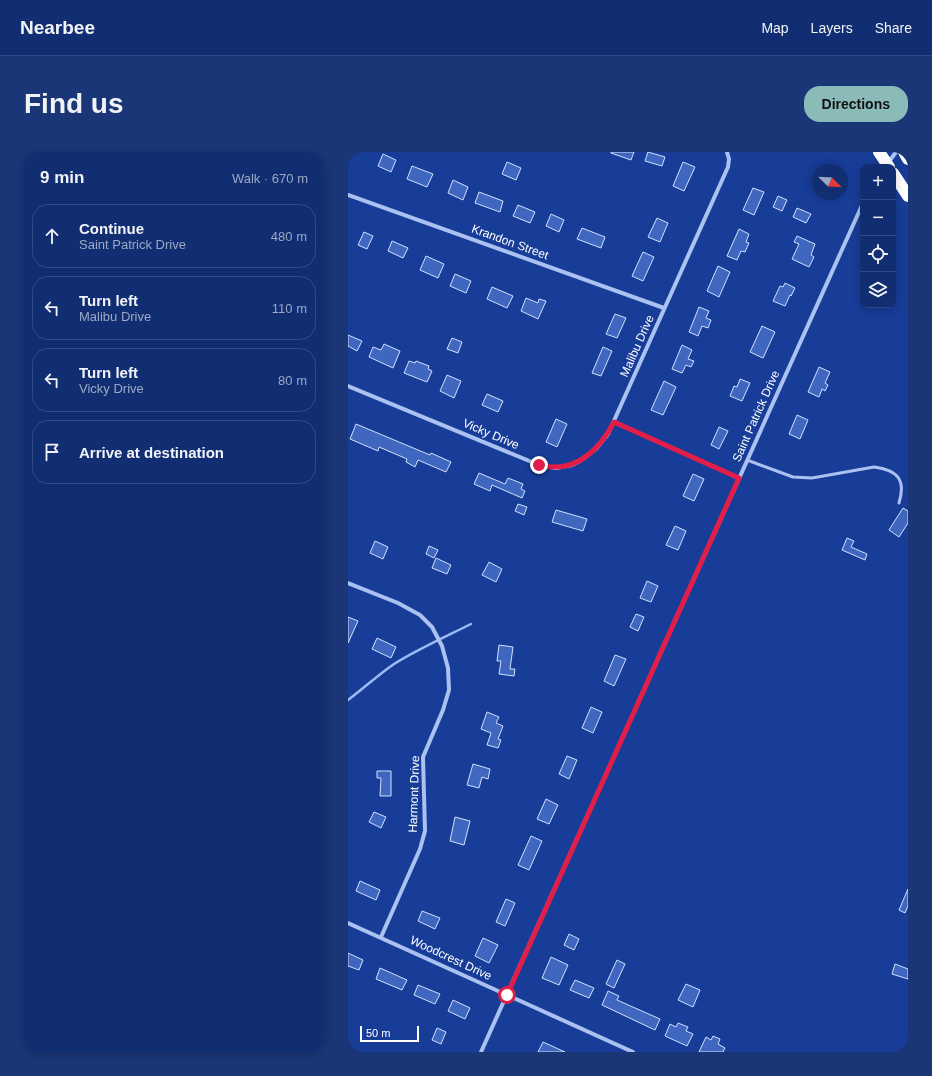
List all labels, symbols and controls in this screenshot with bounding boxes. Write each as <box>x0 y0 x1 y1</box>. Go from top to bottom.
text: Nearbee <box>20 17 95 38</box>
text: Map <box>761 20 789 36</box>
text: Layers <box>811 20 853 36</box>
text: Share <box>875 20 912 36</box>
button: Directions <box>804 86 908 122</box>
text: Find us <box>24 88 124 119</box>
north arrow <box>812 164 848 200</box>
map controls <box>860 164 896 308</box>
button: + <box>860 164 896 200</box>
text: 9 min <box>40 168 84 187</box>
text: Walk · 670 m <box>232 171 308 186</box>
button: − <box>860 200 896 236</box>
text: Continue <box>79 220 144 237</box>
street label: Krandon Street <box>470 222 551 263</box>
icon: ahead <box>41 225 63 247</box>
text: 480 m <box>271 229 307 244</box>
button: locate <box>860 236 896 272</box>
text: Saint Patrick Drive <box>79 237 186 252</box>
button: layers <box>860 272 896 308</box>
text: Turn left <box>79 292 138 309</box>
icon: left <box>41 297 63 319</box>
text: 110 m <box>272 301 307 316</box>
text: Malibu Drive <box>79 309 151 324</box>
street label: Malibu Drive <box>617 312 657 379</box>
text: Turn left <box>79 364 138 381</box>
street label: Saint Patrick Drive <box>730 368 783 464</box>
icon: left <box>41 369 63 391</box>
text: 80 m <box>278 373 307 388</box>
text: Vicky Drive <box>79 381 144 396</box>
street label: Vicky Drive <box>461 416 522 452</box>
icon: arrive <box>41 441 63 463</box>
text: Arrive at destination <box>79 444 224 461</box>
route end <box>530 456 548 474</box>
street label: Harmont Drive <box>406 755 422 833</box>
street label: Woodcrest Drive <box>408 933 494 983</box>
route start <box>498 986 516 1004</box>
scale bar <box>360 1024 419 1043</box>
text: 50 m <box>366 1027 390 1039</box>

